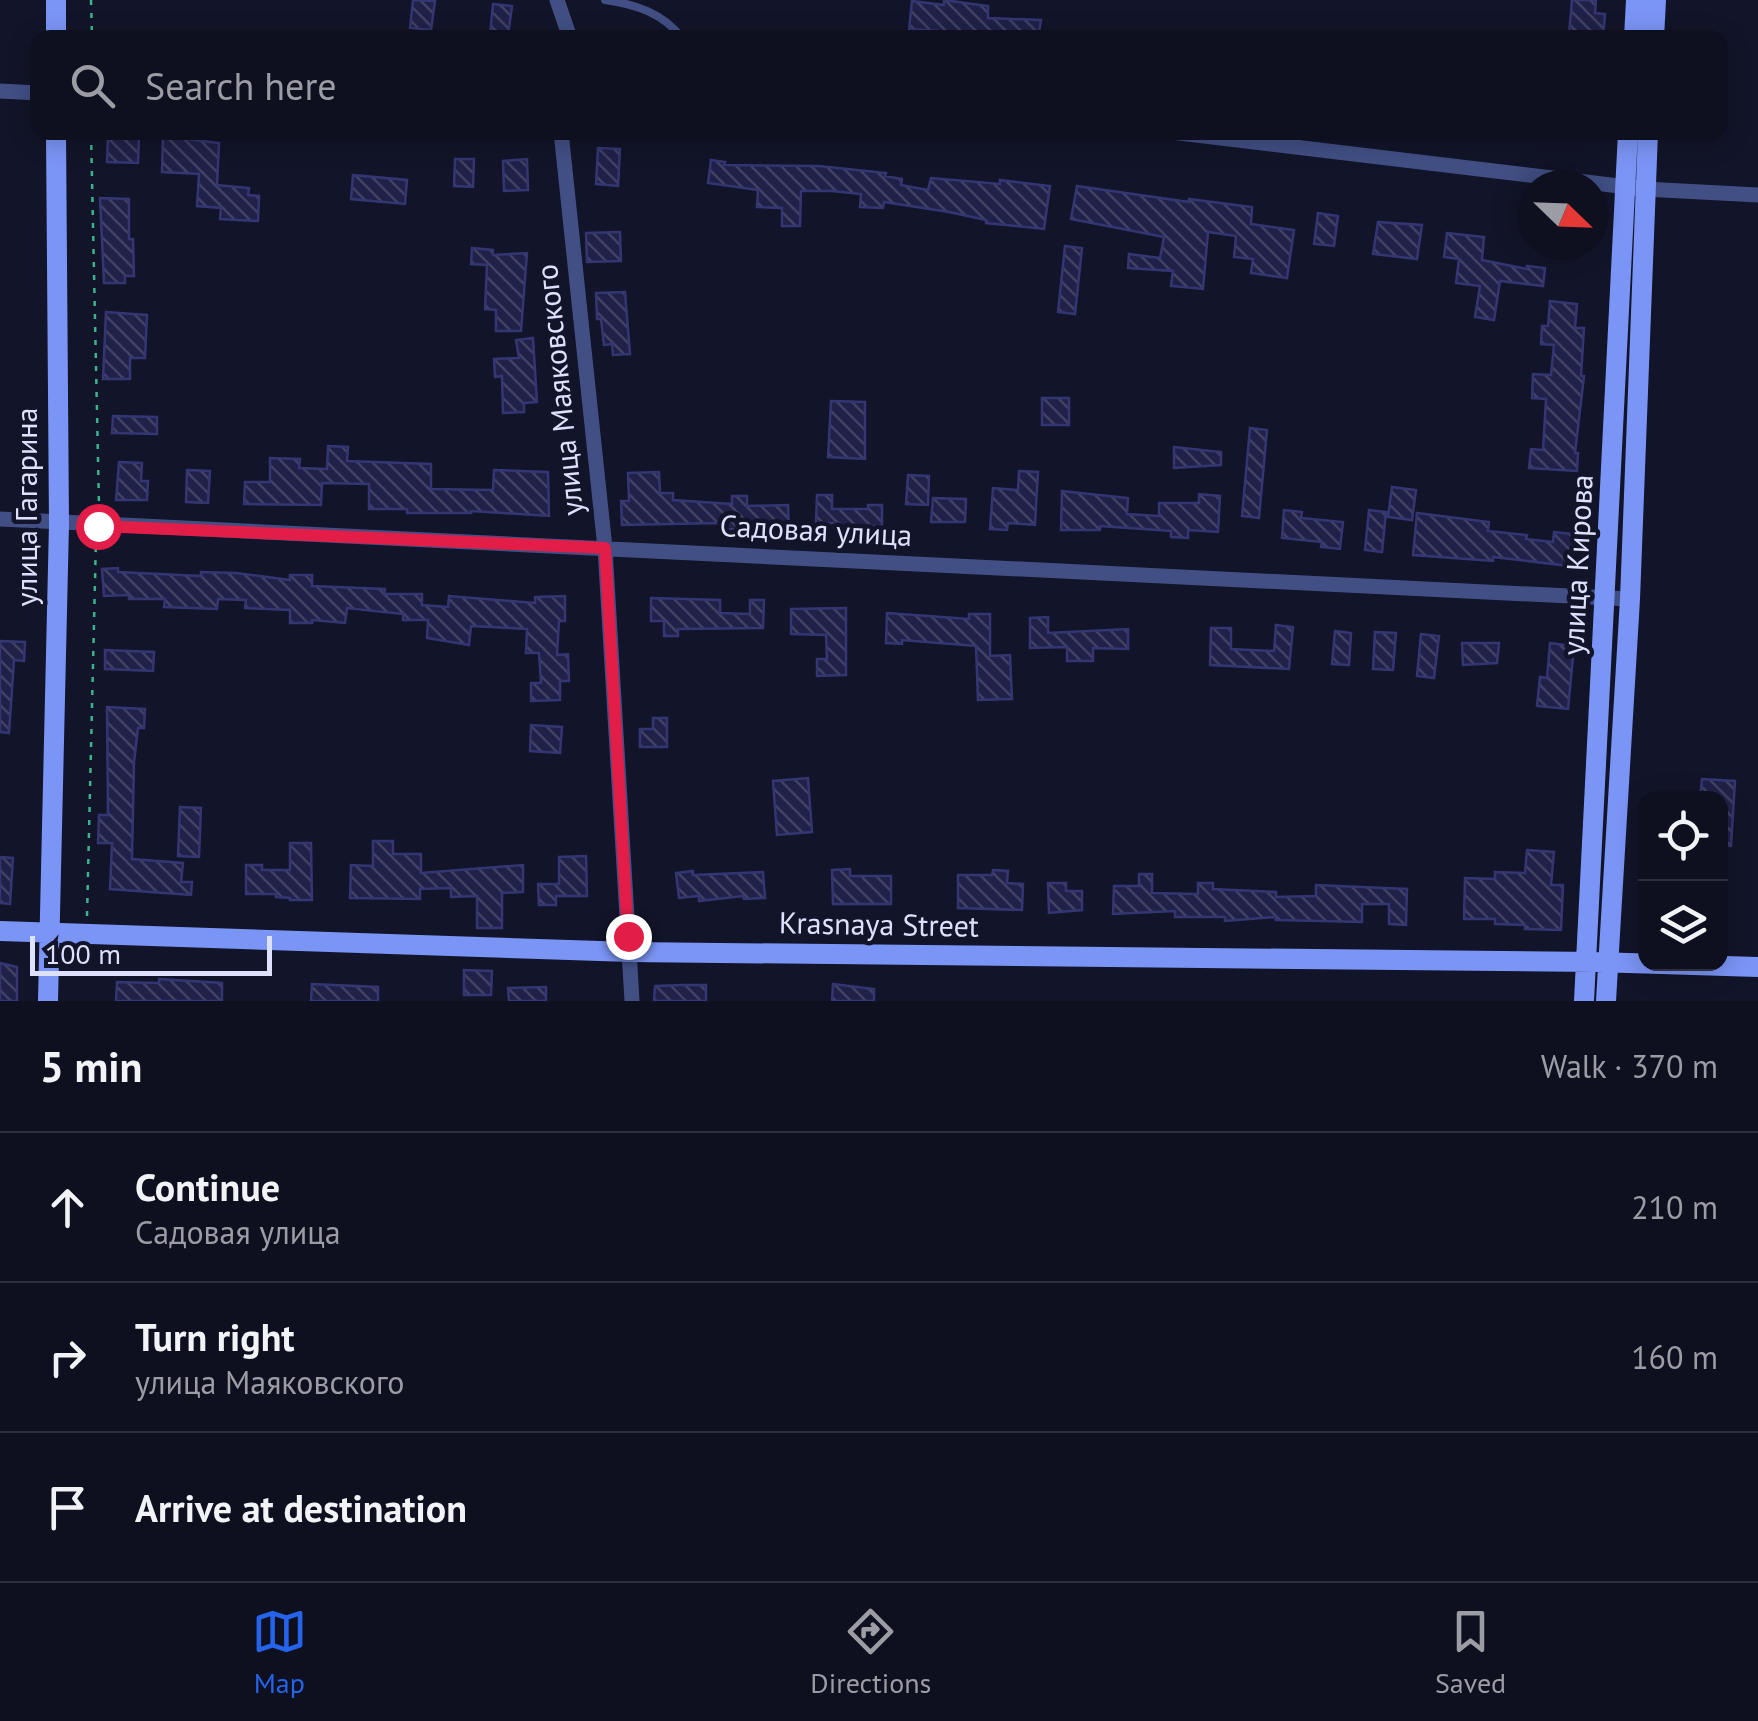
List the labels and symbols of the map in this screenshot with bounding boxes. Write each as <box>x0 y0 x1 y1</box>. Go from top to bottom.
north arrow <box>1518 170 1608 260</box>
street label: улица Маяковского <box>526 263 591 518</box>
street label: улица Гагарина <box>6 408 45 606</box>
street label: улица Кирова <box>1552 473 1601 656</box>
route start <box>76 504 122 550</box>
street label: Садовая улица <box>719 505 913 554</box>
street label: Krasnaya Street <box>779 902 979 945</box>
route end <box>606 914 652 960</box>
scale bar <box>30 931 272 976</box>

